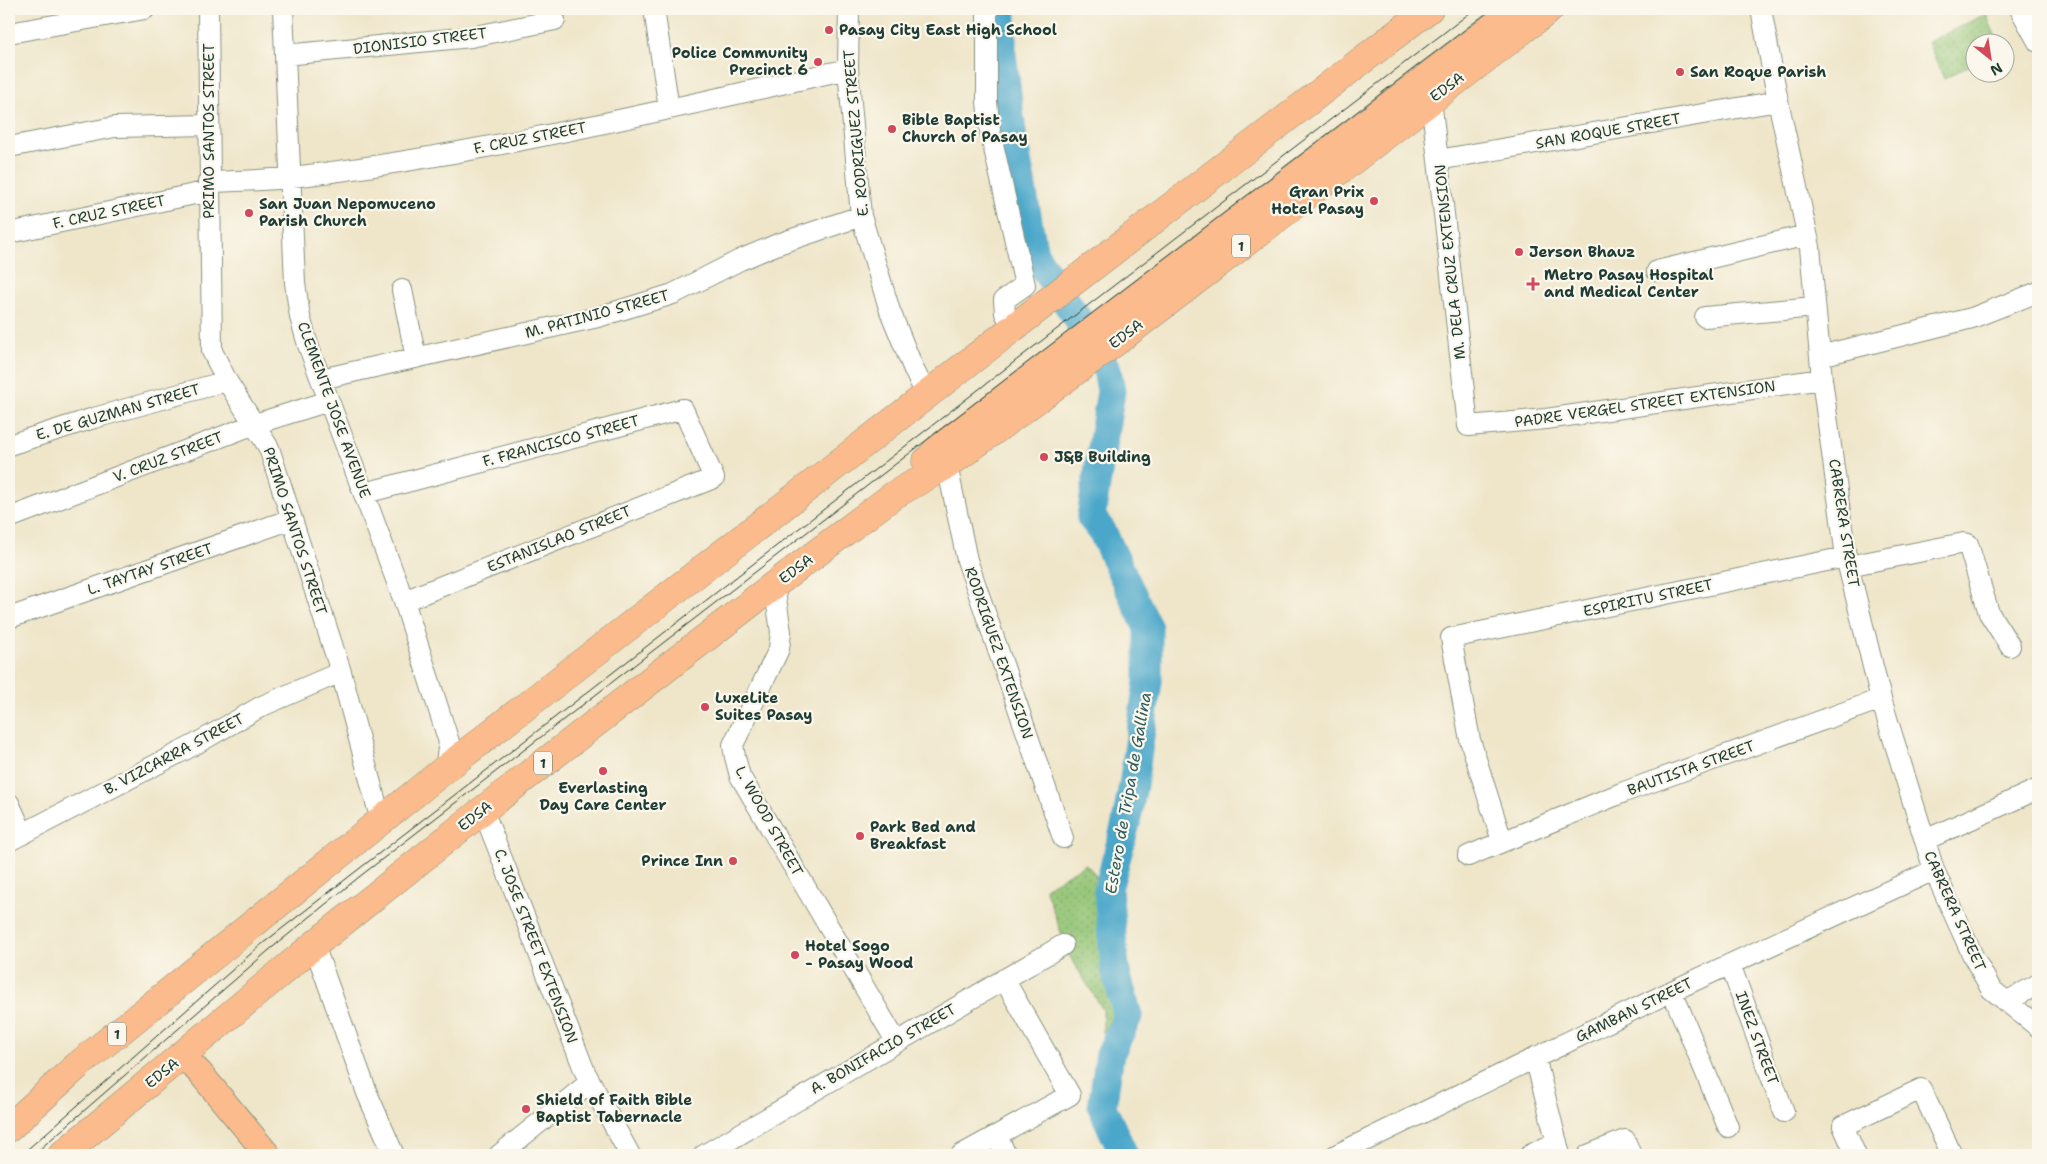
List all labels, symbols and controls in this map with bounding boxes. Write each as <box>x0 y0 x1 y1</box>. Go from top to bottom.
place label: Pasay City East High School <box>839 20 1057 40</box>
street label: DIONISIO STREET <box>352 23 488 59</box>
marker: Pasay City East High School <box>823 24 835 36</box>
north arrow <box>1964 32 2014 82</box>
street label: PRIMO SANTOS STREET <box>199 43 219 219</box>
place label: Police Community Precinct 6 <box>672 43 808 80</box>
street label: E. RODRIGUEZ STREET <box>839 49 873 217</box>
marker: Police Community Precinct 6 <box>812 56 824 68</box>
text: N <box>1987 59 2006 80</box>
place label: San Roque Parish <box>1690 62 1826 82</box>
marker: San Roque Parish <box>1674 66 1686 78</box>
street label: EDSA <box>1426 67 1468 107</box>
street label: SAN ROQUE STREET <box>1534 108 1682 154</box>
place label: Bible Baptist Church of Pasay <box>902 110 1028 147</box>
street label: F. CRUZ STREET <box>472 117 588 159</box>
marker: Bible Baptist Church of Pasay <box>886 123 898 135</box>
street label: M. DELA CRUZ EXTENSION <box>1430 163 1470 361</box>
place label: Gran Prix Hotel Pasay <box>1271 182 1364 219</box>
street label: F. CRUZ STREET <box>51 190 167 234</box>
place label: San Juan Nepomuceno Parish Church <box>259 194 436 231</box>
marker: Gran Prix Hotel Pasay <box>1368 195 1380 207</box>
marker: San Juan Nepomuceno Parish Church <box>243 207 255 219</box>
road number: 1 <box>1232 235 1250 258</box>
place label: Jerson Bhauz <box>1529 242 1635 262</box>
marker: Jerson Bhauz <box>1513 246 1525 258</box>
place label: Metro Pasay Hospital and Medical Center <box>1544 265 1714 302</box>
marker: Metro Pasay Hospital and Medical Center <box>1526 277 1540 291</box>
street label: M. PATINIO STREET <box>523 285 671 343</box>
street label: EDSA <box>1105 314 1147 354</box>
street label: CLEMENTE JOSE AVENUE <box>293 319 375 501</box>
street label: PADRE VERGEL STREET EXTENSION <box>1513 376 1777 432</box>
street label: E. DE GUZMAN STREET <box>34 379 202 445</box>
street label: F. FRANCISCO STREET <box>480 410 642 472</box>
street label: V. CRUZ STREET <box>110 427 226 487</box>
street label: PRIMO SANTOS STREET <box>258 445 332 617</box>
place label: J&B Building <box>1054 447 1151 467</box>
marker: J&B Building <box>1038 451 1050 463</box>
street label: CABRERA STREET <box>1824 457 1864 589</box>
street label: ESTANISLAO STREET <box>484 501 634 577</box>
street label: L. TAYTAY STREET <box>85 538 215 600</box>
street label: EDSA <box>775 549 817 589</box>
street label: RODRIGUEZ EXTENSION <box>960 564 1038 742</box>
street label: ESPIRITU STREET <box>1581 575 1715 621</box>
place label: LuxeLite Suites Pasay <box>715 688 813 725</box>
water label: Estero de Tripa de Gallina <box>1100 690 1156 896</box>
marker: LuxeLite Suites Pasay <box>699 701 711 713</box>
street label: B. VIZCARRA STREET <box>100 709 248 799</box>
street label: BAUTISTA STREET <box>1625 736 1757 800</box>
road number: 1 <box>534 751 552 774</box>
street label: L. WOOD STREET <box>730 762 808 880</box>
marker: Everlasting Day Care Center <box>597 765 609 777</box>
place label: Everlasting Day Care Center <box>539 778 667 815</box>
street label: EDSA <box>454 796 496 836</box>
place label: Park Bed and Breakfast <box>870 817 976 854</box>
marker: Park Bed and Breakfast <box>854 830 866 842</box>
street label: C. JOSE STREET EXTENSION <box>490 846 582 1046</box>
street label: CABRERA STREET <box>1919 848 1991 974</box>
place label: Prince Inn <box>641 851 723 871</box>
marker: Prince Inn <box>727 855 739 867</box>
place label: Hotel Sogo - Pasay Wood <box>805 936 913 973</box>
marker: Hotel Sogo - Pasay Wood <box>789 949 801 961</box>
street label: GAMBAN STREET <box>1572 973 1696 1047</box>
street label: INEZ STREET <box>1731 988 1783 1088</box>
street label: A. BONIFACIO STREET <box>807 999 959 1099</box>
road number: 1 <box>108 1022 126 1046</box>
street label: EDSA <box>141 1053 183 1093</box>
place label: Shield of Faith Bible Baptist Tabernacle <box>536 1090 692 1127</box>
marker: Shield of Faith Bible Baptist Tabernacle <box>520 1103 532 1115</box>

